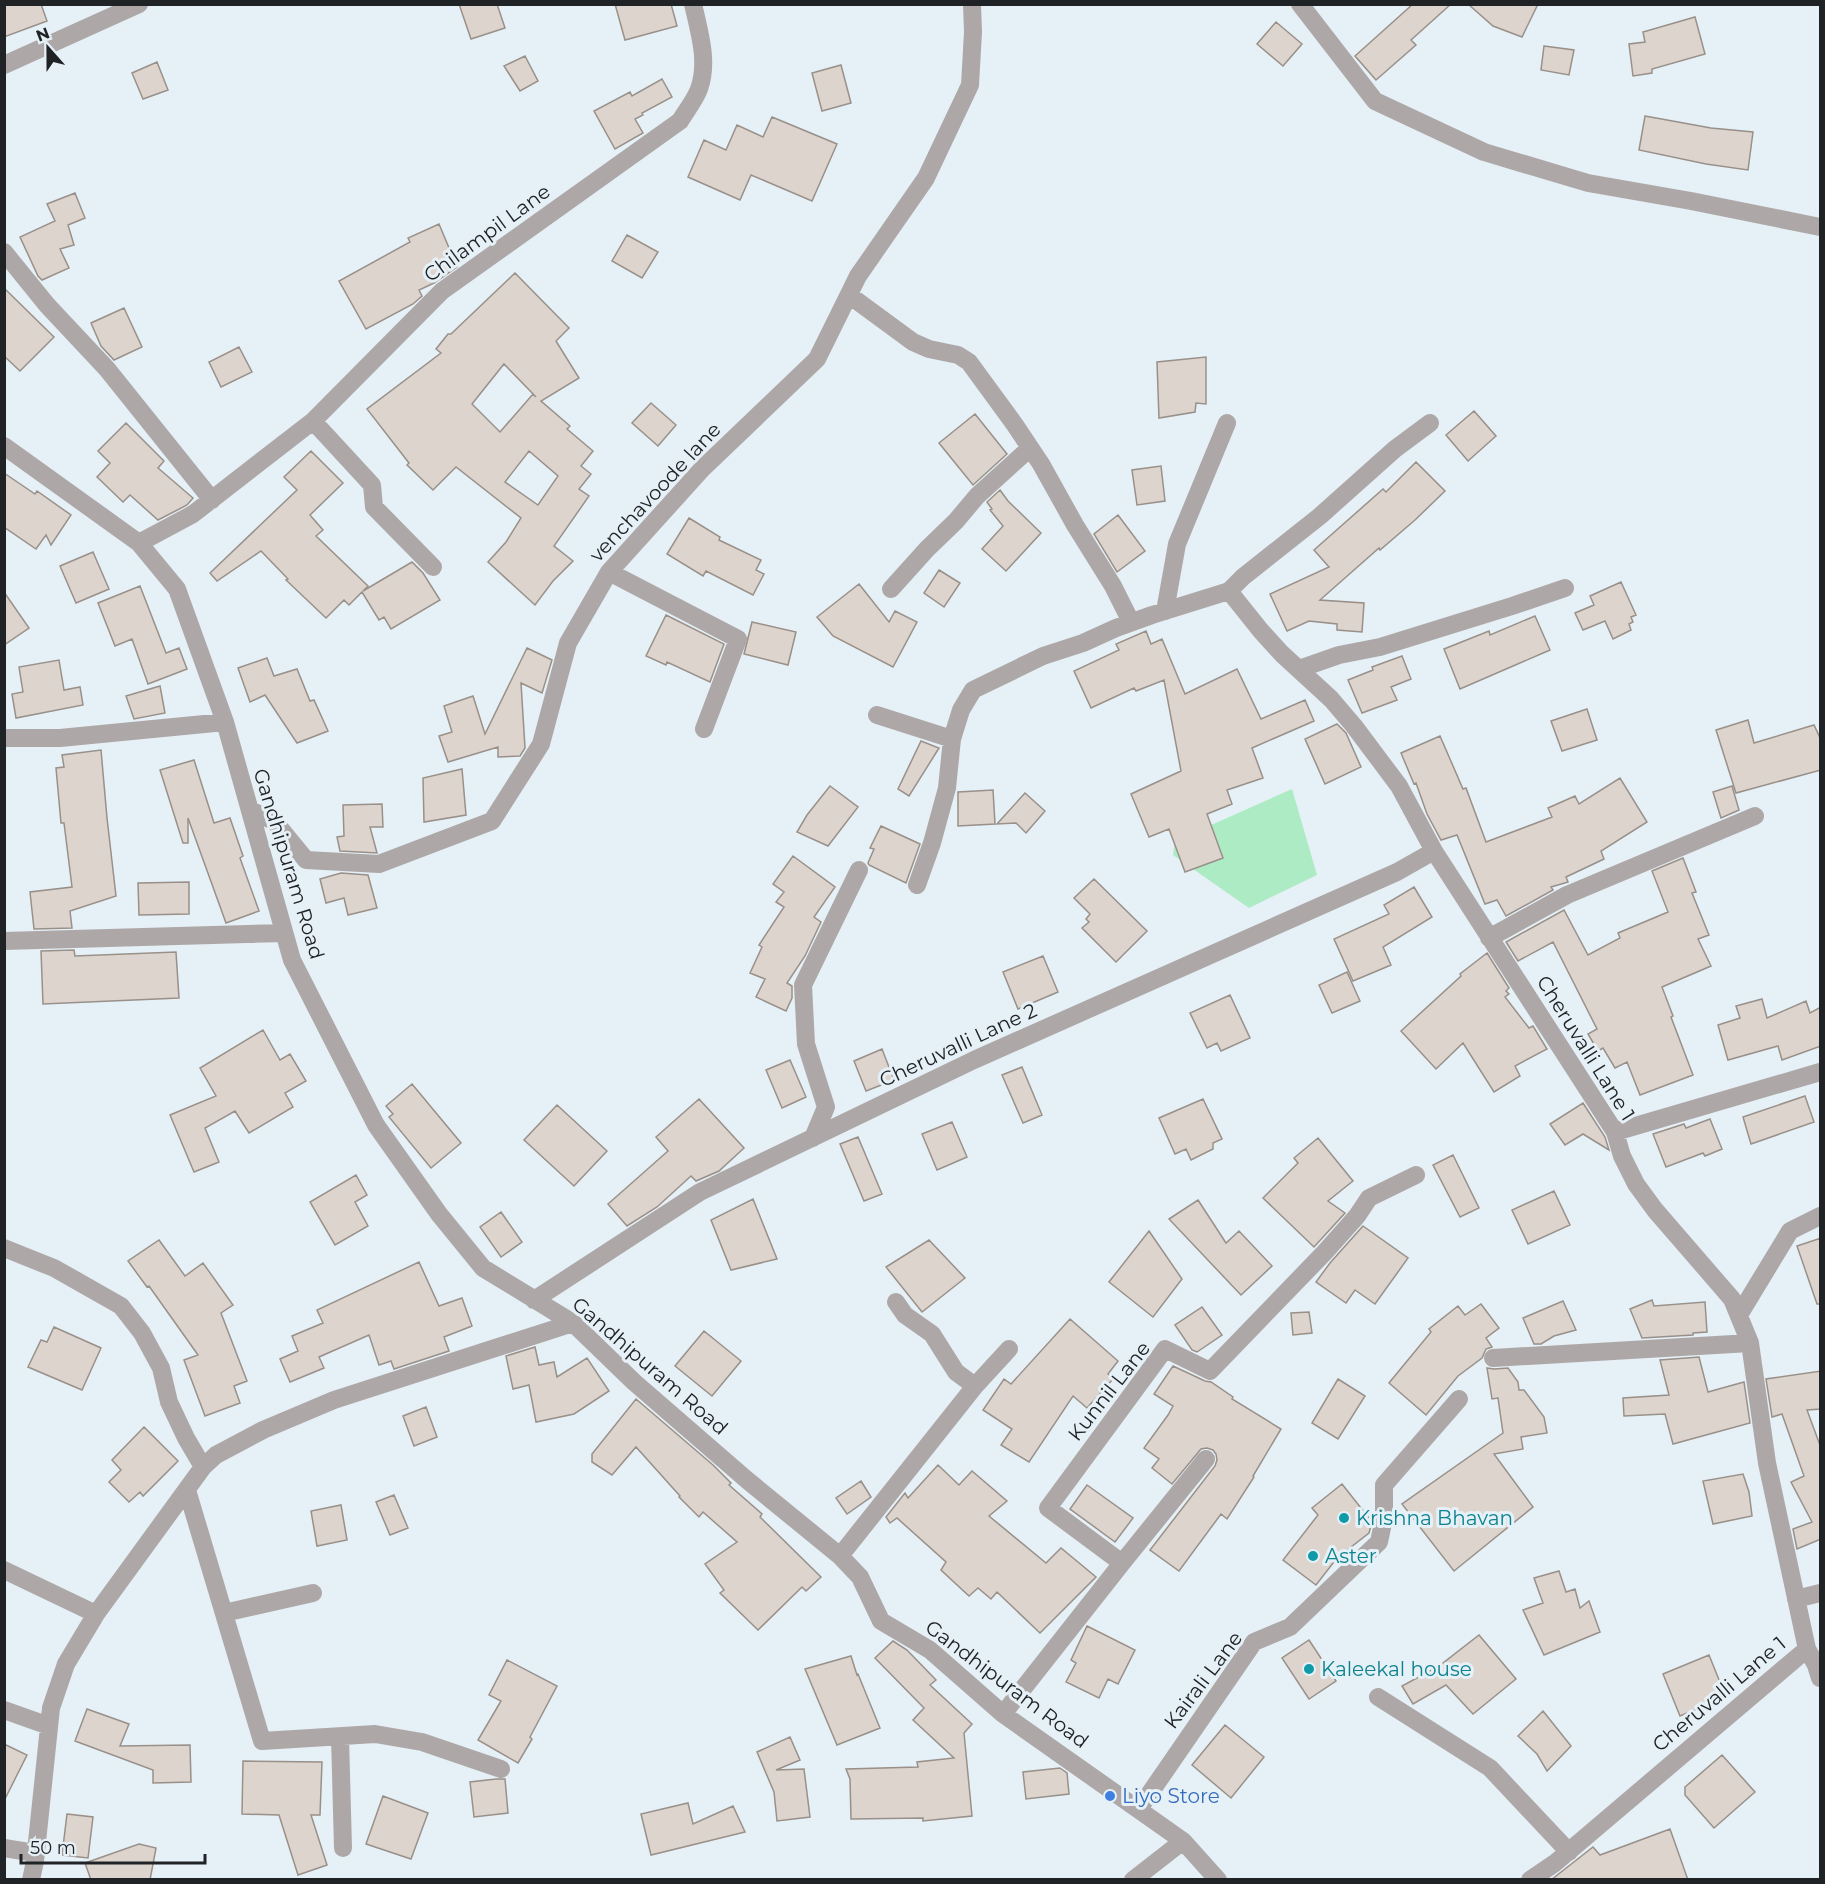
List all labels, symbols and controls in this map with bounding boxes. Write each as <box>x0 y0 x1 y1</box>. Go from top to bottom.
north arrow <box>18 18 78 78</box>
text: N <box>33 23 52 46</box>
street label: Chilampil Lane <box>419 179 555 287</box>
street label: venchavoode lane <box>584 417 726 567</box>
street label: Gandhipuram Road <box>249 766 329 962</box>
street label: Cheruvalli Lane 1 <box>1532 971 1640 1125</box>
street label: Cheruvalli Lane 2 <box>876 998 1040 1092</box>
street label: Gandhipuram Road <box>567 1292 733 1440</box>
street label: Kunnil Lane <box>1063 1337 1155 1445</box>
place label: Krishna Bhavan <box>1356 1506 1513 1530</box>
marker: Krishna Bhavan <box>1337 1511 1351 1525</box>
place label: Aster <box>1325 1544 1377 1568</box>
marker: Aster <box>1306 1549 1320 1563</box>
street label: Gandhipuram Road <box>921 1615 1093 1753</box>
street label: Kairali Lane <box>1159 1627 1247 1733</box>
street label: Cheruvalli Lane 1 <box>1648 1631 1790 1757</box>
place label: Kaleekal house <box>1321 1657 1472 1681</box>
marker: Kaleekal house <box>1302 1662 1316 1676</box>
place label: Liyo Store <box>1122 1784 1220 1808</box>
marker: Liyo Store <box>1103 1789 1117 1803</box>
scale bar <box>21 1827 206 1865</box>
text: 50 m <box>30 1837 76 1859</box>

